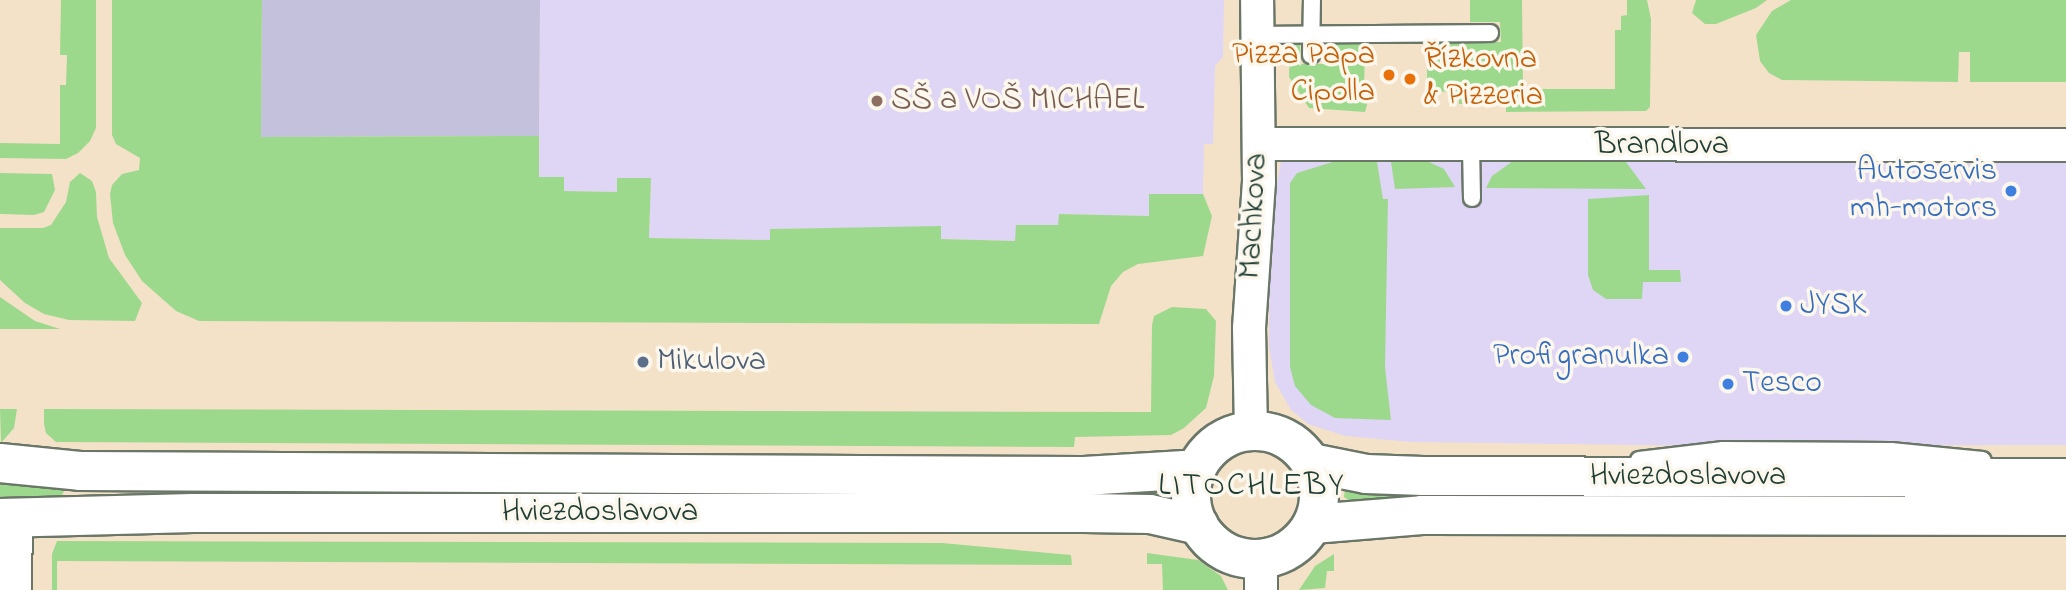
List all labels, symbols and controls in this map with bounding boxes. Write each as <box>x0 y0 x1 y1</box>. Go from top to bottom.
place label: Pizza Papa Cipolla <box>1232 38 1375 113</box>
place label: Řízkovna & Pizzeria <box>1424 42 1543 117</box>
marker: Pizza Papa Cipolla <box>1381 67 1397 83</box>
marker: Řízkovna & Pizzeria <box>1402 71 1418 87</box>
place label: SŠ a VOŠ MICHAEL <box>891 82 1144 120</box>
marker: SŠ a VOŠ MICHAEL <box>869 93 885 109</box>
street label: Brandlova <box>1595 127 1729 165</box>
street label: Machkova <box>1233 152 1277 280</box>
place label: Autoservis mh-motors <box>1850 154 1997 229</box>
marker: Autoservis mh-motors <box>2003 183 2019 199</box>
place label: JYSK <box>1800 287 1866 325</box>
marker: JYSK <box>1778 298 1794 314</box>
place label: Profigranulka <box>1493 338 1669 376</box>
place label: Mikulova <box>657 343 766 381</box>
marker: Profigranulka <box>1675 349 1691 365</box>
marker: Mikulova <box>635 354 651 370</box>
place label: Tesco <box>1742 365 1822 403</box>
marker: Tesco <box>1720 376 1736 392</box>
street label: Hviezdoslavova <box>1590 458 1786 496</box>
district label: LITOCHLEBY <box>1160 467 1344 507</box>
street label: Hviezdoslavova <box>502 494 698 532</box>

